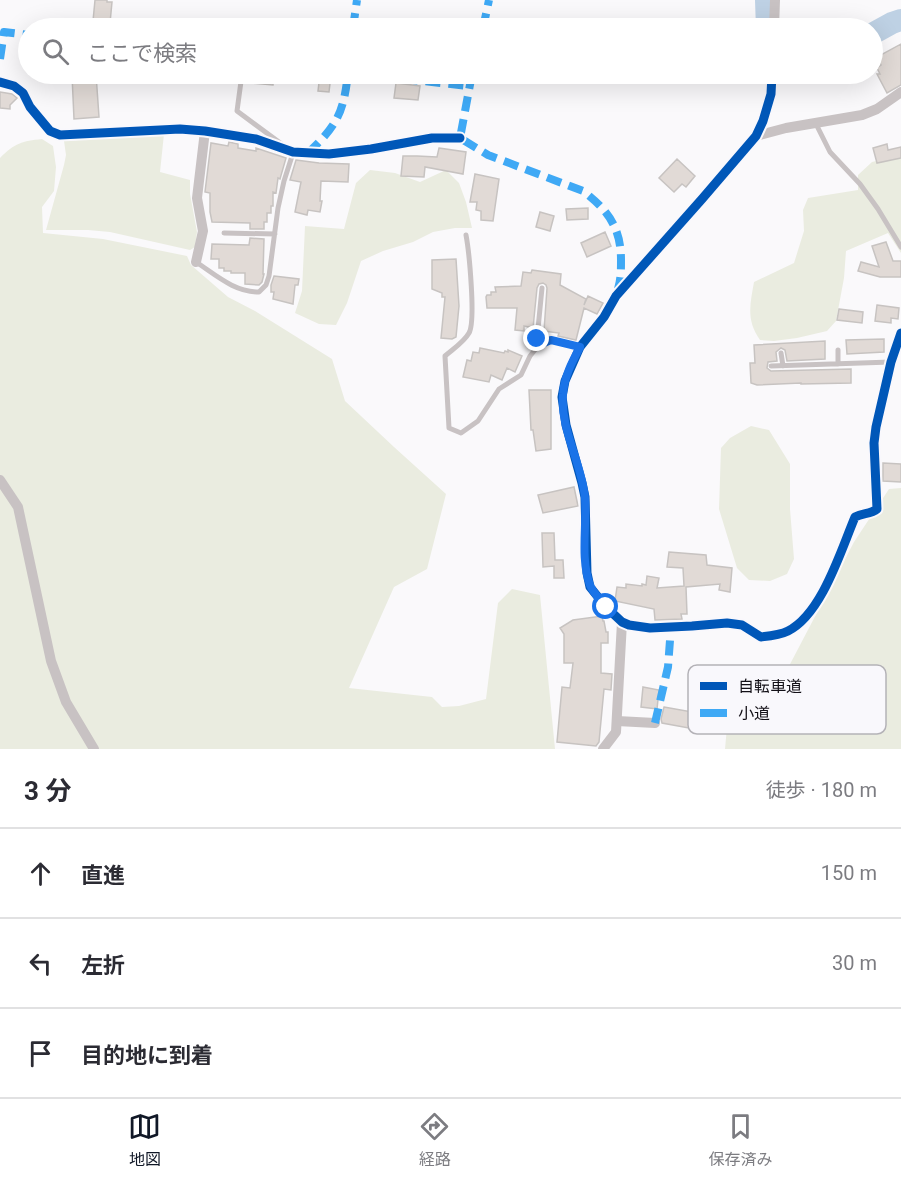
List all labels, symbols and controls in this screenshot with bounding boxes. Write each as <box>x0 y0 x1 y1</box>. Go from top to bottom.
search box <box>18 18 883 84</box>
icon: search <box>39 35 72 68</box>
text: ここで検索 <box>87 41 197 66</box>
route end <box>523 325 549 351</box>
route start <box>592 593 618 619</box>
legend <box>688 665 886 734</box>
text: 自転車道 <box>738 677 802 696</box>
text: 小道 <box>738 704 770 723</box>
text: 3 分 <box>24 776 71 806</box>
text: 徒歩 · 180 m <box>766 778 877 802</box>
icon: ahead <box>24 857 57 890</box>
text: 150 m <box>821 861 877 885</box>
text: 直進 <box>81 863 125 888</box>
icon: left <box>24 947 57 980</box>
text: 30 m <box>832 951 877 975</box>
text: 左折 <box>81 953 125 978</box>
icon: arrive <box>24 1037 57 1070</box>
text: 目的地に到着 <box>81 1043 213 1068</box>
tab: 地図 <box>128 1110 161 1170</box>
tab: 経路 <box>418 1110 451 1170</box>
tab: 保存済み <box>708 1110 772 1170</box>

